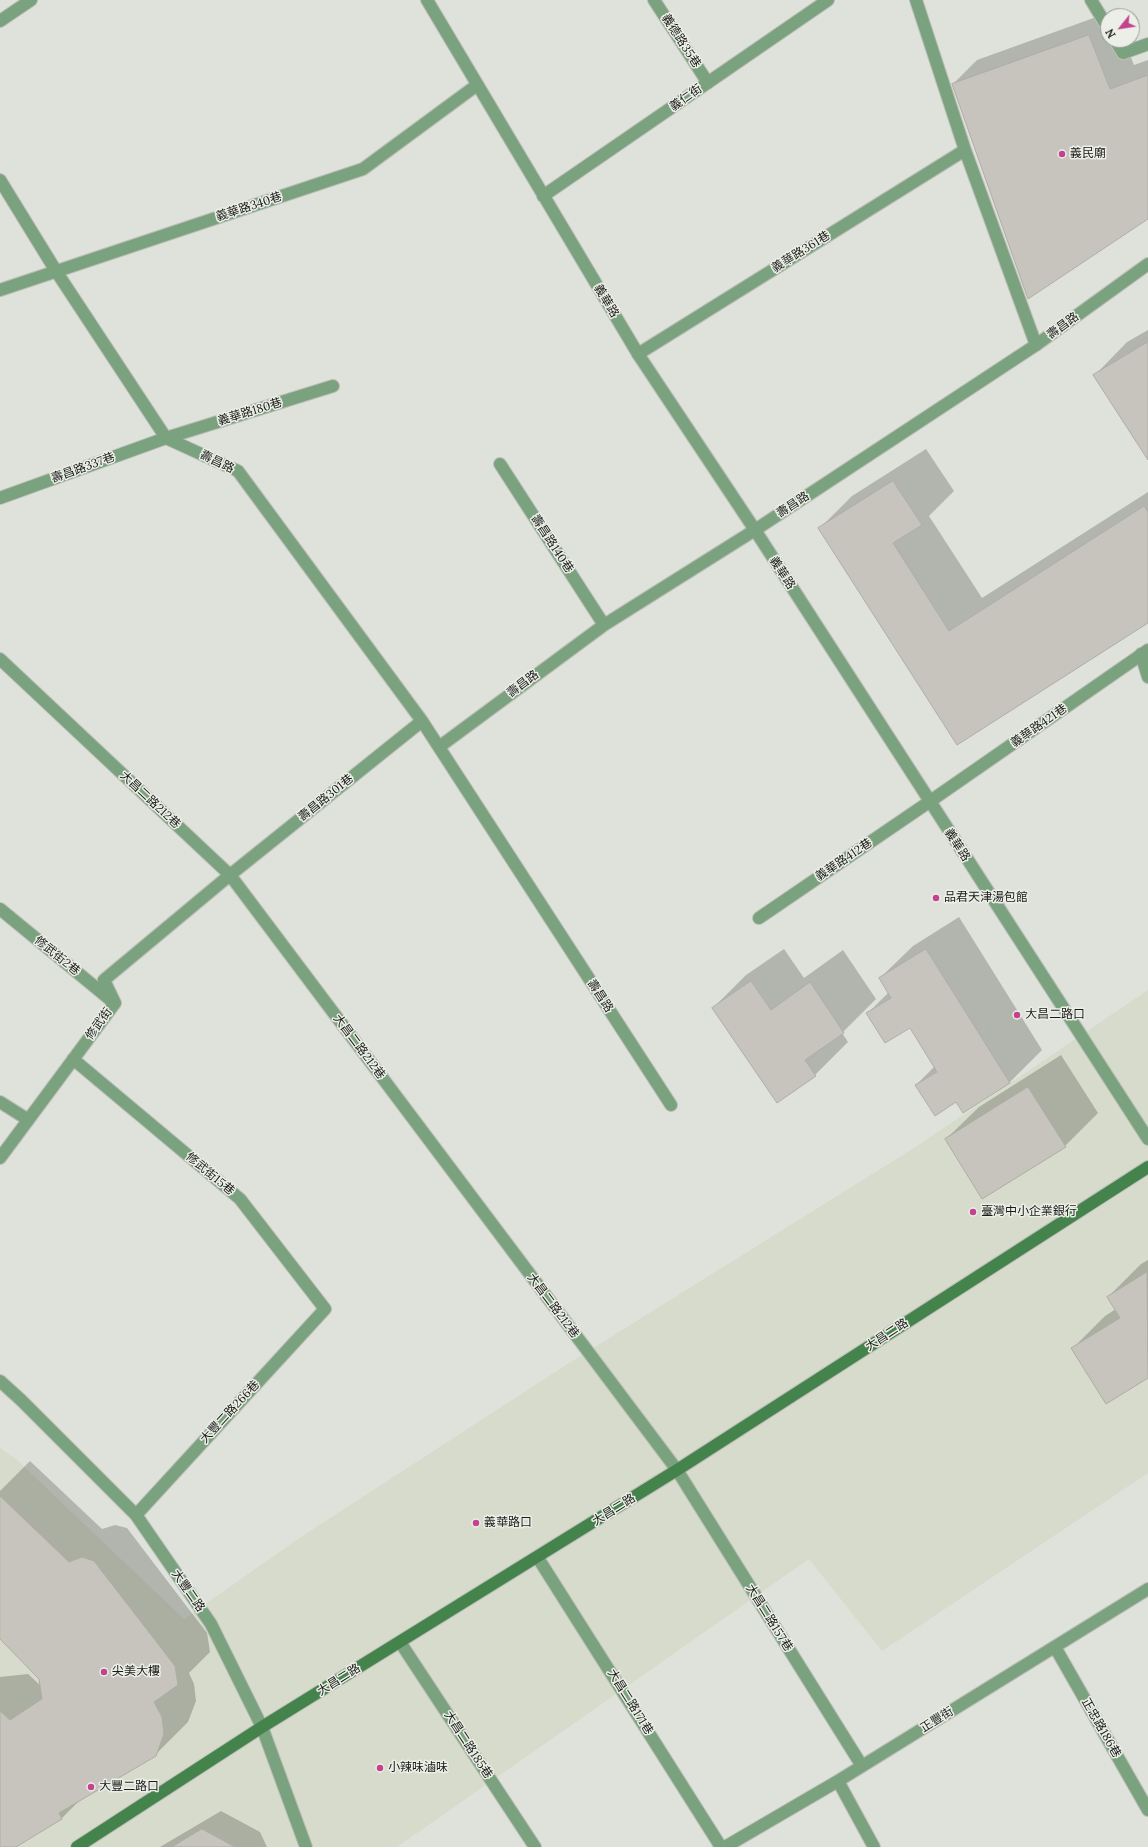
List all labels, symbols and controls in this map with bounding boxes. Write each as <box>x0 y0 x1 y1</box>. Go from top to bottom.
north arrow <box>1100 8 1140 48</box>
street label: 義德路35巷 <box>658 11 704 71</box>
text: N <box>1102 26 1119 41</box>
street label: 義仁街 <box>667 82 705 114</box>
place label: 義民廟 <box>1070 147 1106 161</box>
marker: 義民廟 <box>1057 149 1067 159</box>
street label: 義華路340巷 <box>214 190 284 224</box>
street label: 義華路361巷 <box>769 228 833 276</box>
street label: 義華路 <box>591 282 621 320</box>
street label: 壽昌路 <box>1044 310 1082 342</box>
street label: 義華路180巷 <box>216 395 284 429</box>
street label: 壽昌路 <box>198 448 236 476</box>
street label: 壽昌路337巷 <box>49 450 117 486</box>
street label: 壽昌路 <box>774 489 812 521</box>
street label: 壽昌路140巷 <box>528 512 576 576</box>
street label: 義華路 <box>766 554 798 592</box>
street label: 壽昌路 <box>504 667 542 701</box>
street label: 義華路421巷 <box>1008 701 1070 751</box>
street label: 大昌二路212巷 <box>117 768 183 832</box>
street label: 壽昌路301巷 <box>296 771 356 825</box>
street label: 義華路 <box>941 826 973 864</box>
street label: 義華路412巷 <box>813 836 875 884</box>
place label: 品君天津湯包館 <box>944 891 1028 905</box>
marker: 品君天津湯包館 <box>931 893 941 903</box>
street label: 修武街2巷 <box>31 933 83 979</box>
street label: 壽昌路 <box>584 977 616 1015</box>
street label: 修武街 <box>83 1005 115 1043</box>
place label: 大昌二路口 <box>1025 1008 1085 1022</box>
marker: 大昌二路口 <box>1012 1010 1022 1020</box>
street label: 大昌二路212巷 <box>330 1012 388 1082</box>
street label: 修武街15巷 <box>183 1150 237 1198</box>
place label: 臺灣中小企業銀行 <box>981 1205 1077 1219</box>
marker: 臺灣中小企業銀行 <box>968 1207 978 1217</box>
street label: 大昌二路212巷 <box>524 1271 582 1341</box>
street label: 大昌二路 <box>863 1316 911 1354</box>
street label: 大豐二路266巷 <box>197 1378 263 1446</box>
street label: 大昌二路 <box>590 1491 638 1529</box>
place label: 義華路口 <box>484 1516 532 1530</box>
marker: 義華路口 <box>471 1518 481 1528</box>
street label: 大豐二路 <box>168 1567 208 1615</box>
street label: 大昌二路157巷 <box>743 1582 795 1654</box>
street label: 大昌二路 <box>315 1661 363 1699</box>
place label: 尖美大樓 <box>112 1665 160 1679</box>
marker: 尖美大樓 <box>99 1667 109 1677</box>
street label: 大昌二路171巷 <box>604 1667 656 1737</box>
street label: 正忠路186巷 <box>1078 1696 1124 1760</box>
street label: 正豐街 <box>918 1704 956 1736</box>
street label: 大昌二路185巷 <box>441 1709 495 1781</box>
place label: 小辣味滷味 <box>388 1761 448 1775</box>
marker: 小辣味滷味 <box>375 1763 385 1773</box>
place label: 大豐二路口 <box>99 1780 159 1794</box>
marker: 大豐二路口 <box>86 1782 96 1792</box>

